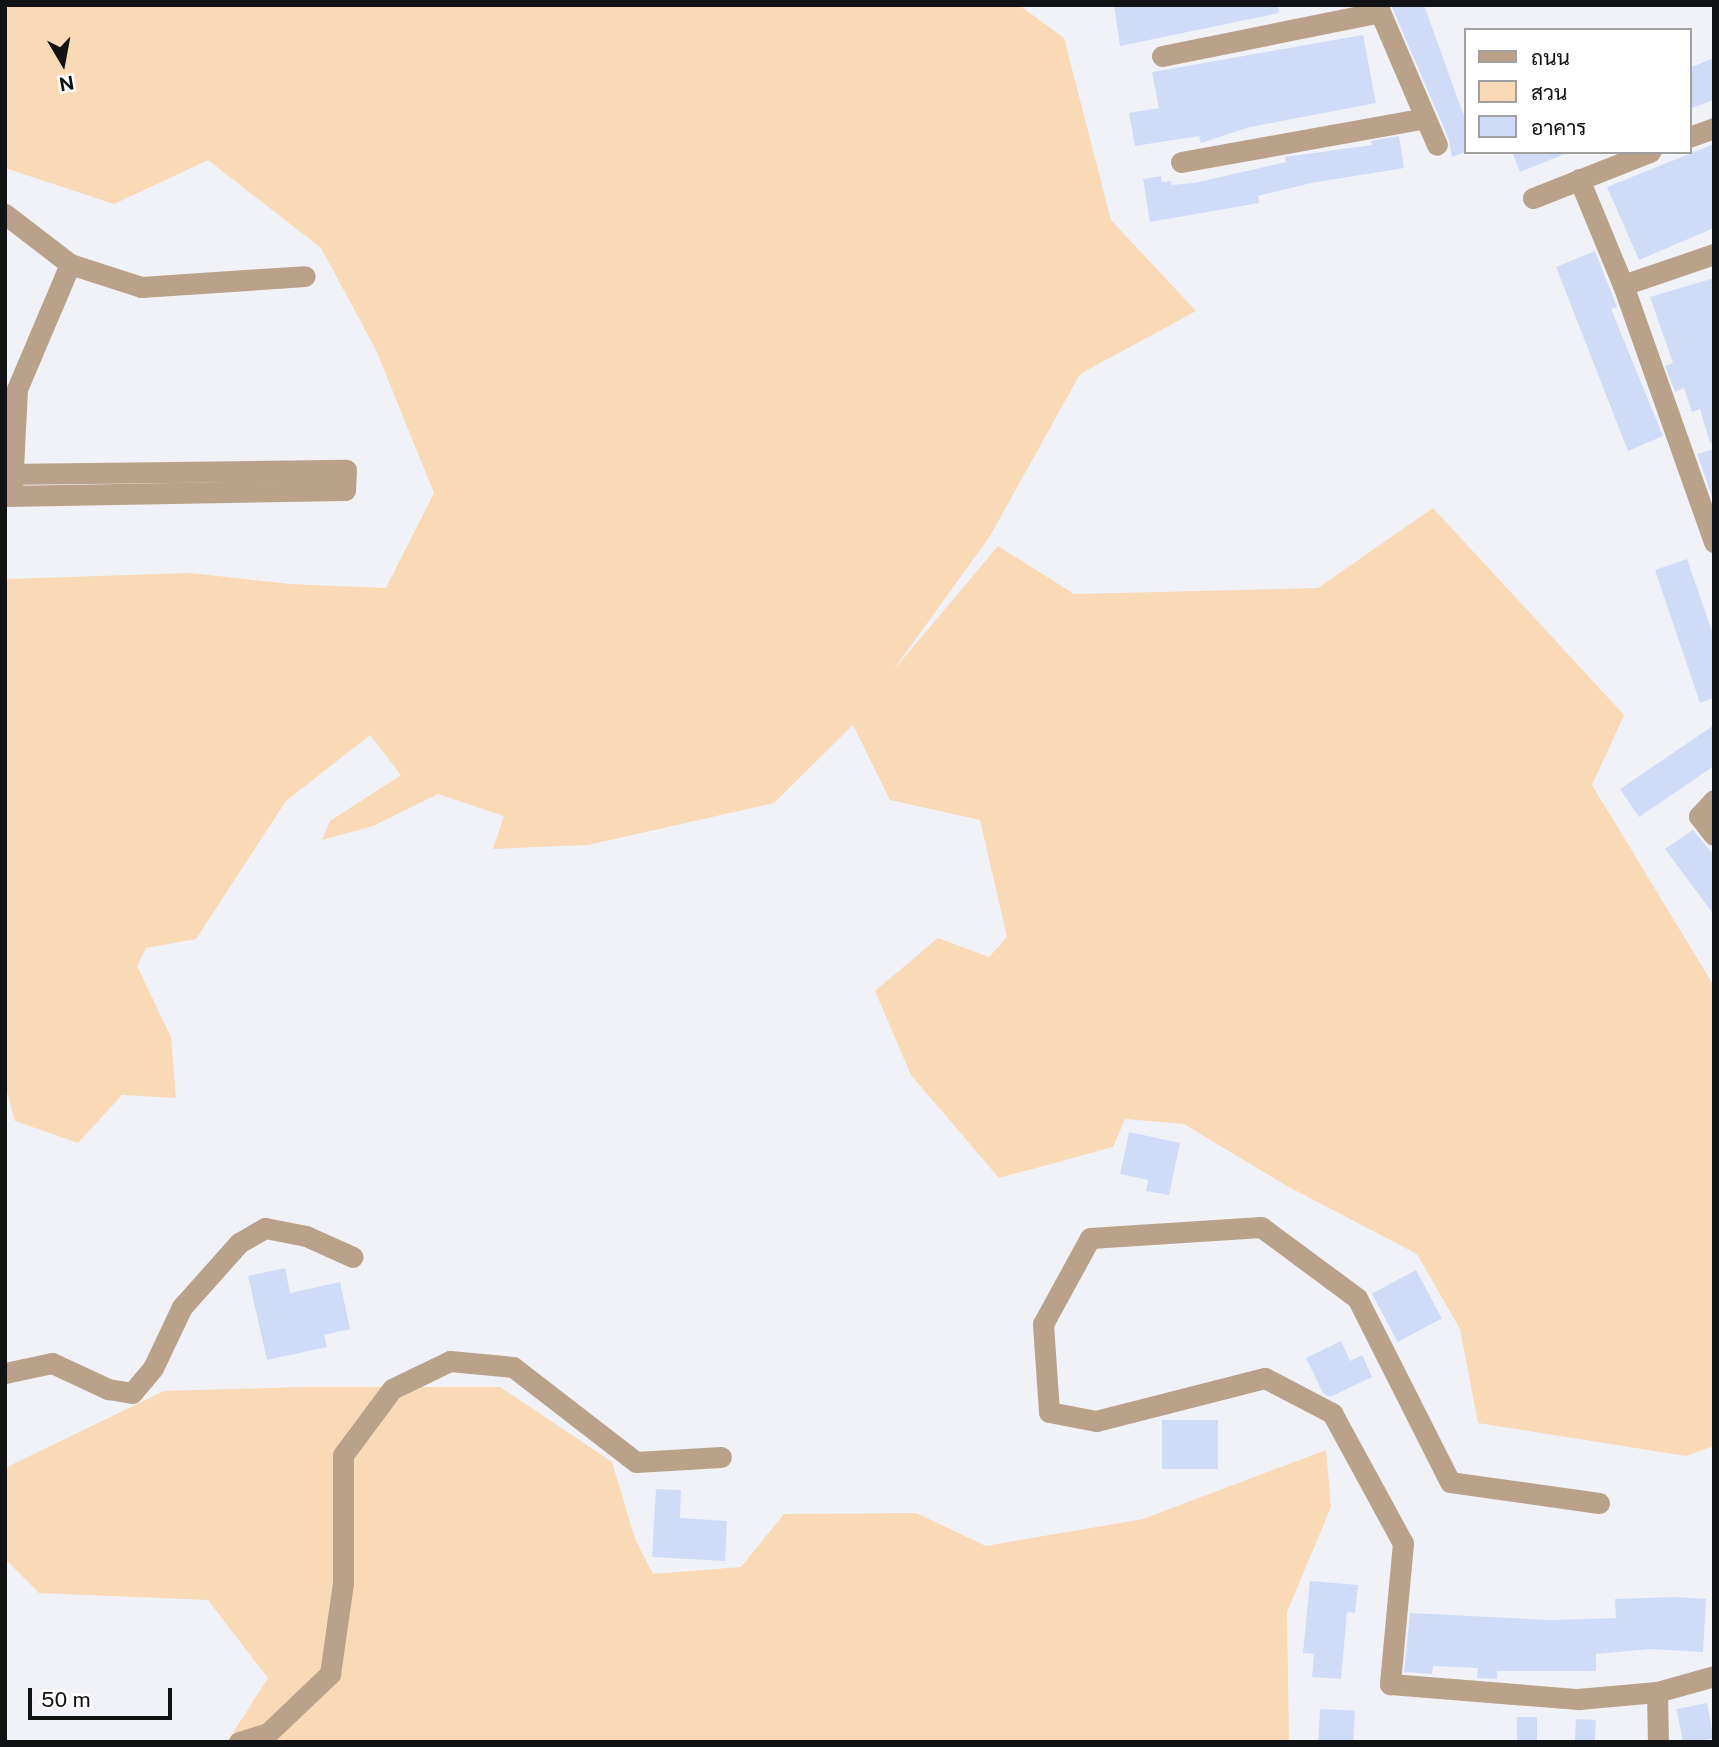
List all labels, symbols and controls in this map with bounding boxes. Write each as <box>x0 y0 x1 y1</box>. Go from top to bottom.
north arrow <box>28 28 98 98</box>
legend <box>1464 28 1691 154</box>
text: ถนน <box>1531 45 1570 70</box>
text: N <box>57 72 76 96</box>
text: สวน <box>1531 80 1567 105</box>
text: อาคาร <box>1531 115 1587 140</box>
scale bar <box>32 1674 175 1718</box>
text: 50 m <box>41 1687 91 1712</box>

